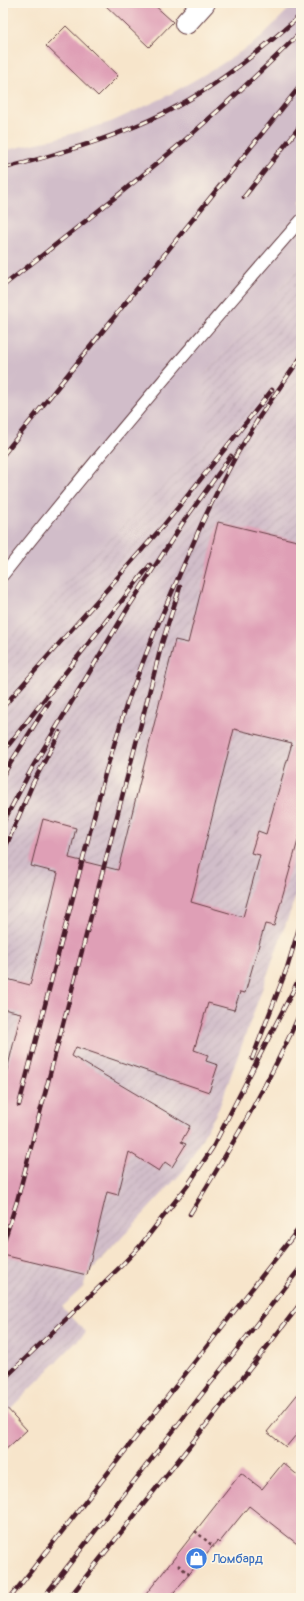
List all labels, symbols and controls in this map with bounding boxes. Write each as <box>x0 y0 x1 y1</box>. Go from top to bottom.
shop icon: Ломбард <box>183 1545 209 1571</box>
place label: Ломбард <box>211 1551 263 1567</box>

